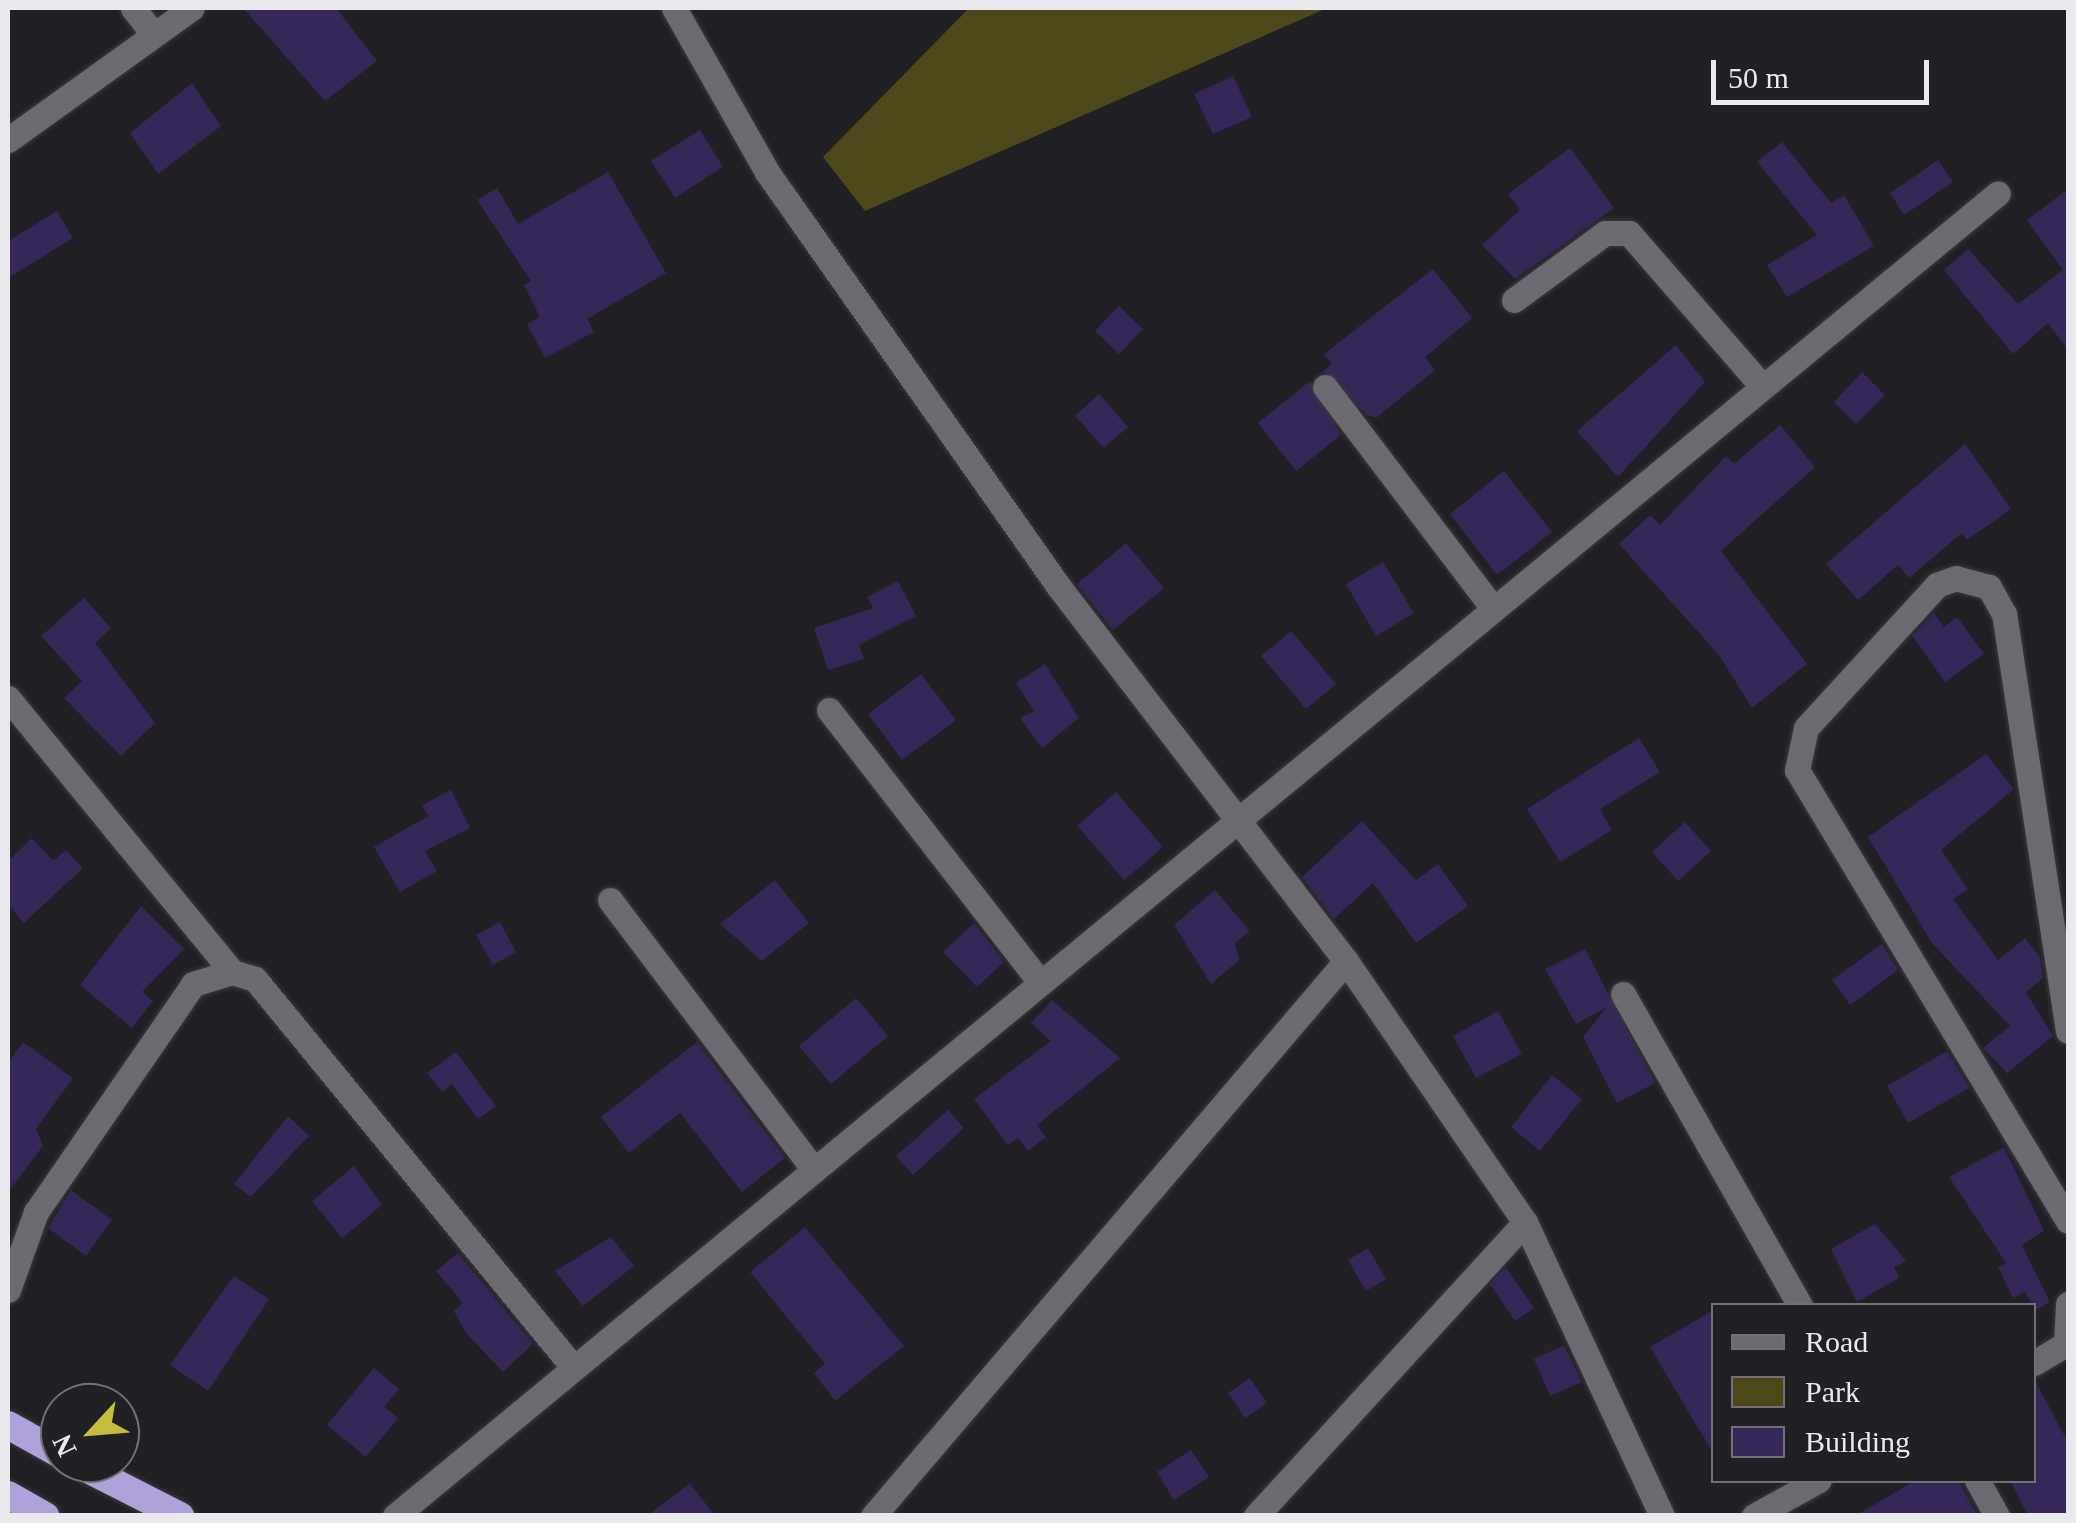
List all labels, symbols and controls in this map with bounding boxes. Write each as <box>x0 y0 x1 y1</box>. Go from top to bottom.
scale bar <box>1716 40 1934 102</box>
text: 50 m <box>1728 61 1789 94</box>
legend <box>1711 1303 2036 1483</box>
text: Road <box>1805 1325 1868 1358</box>
text: Park <box>1805 1375 1860 1408</box>
north arrow <box>40 1383 140 1483</box>
text: Building <box>1805 1425 1910 1458</box>
text: N <box>46 1430 83 1461</box>

